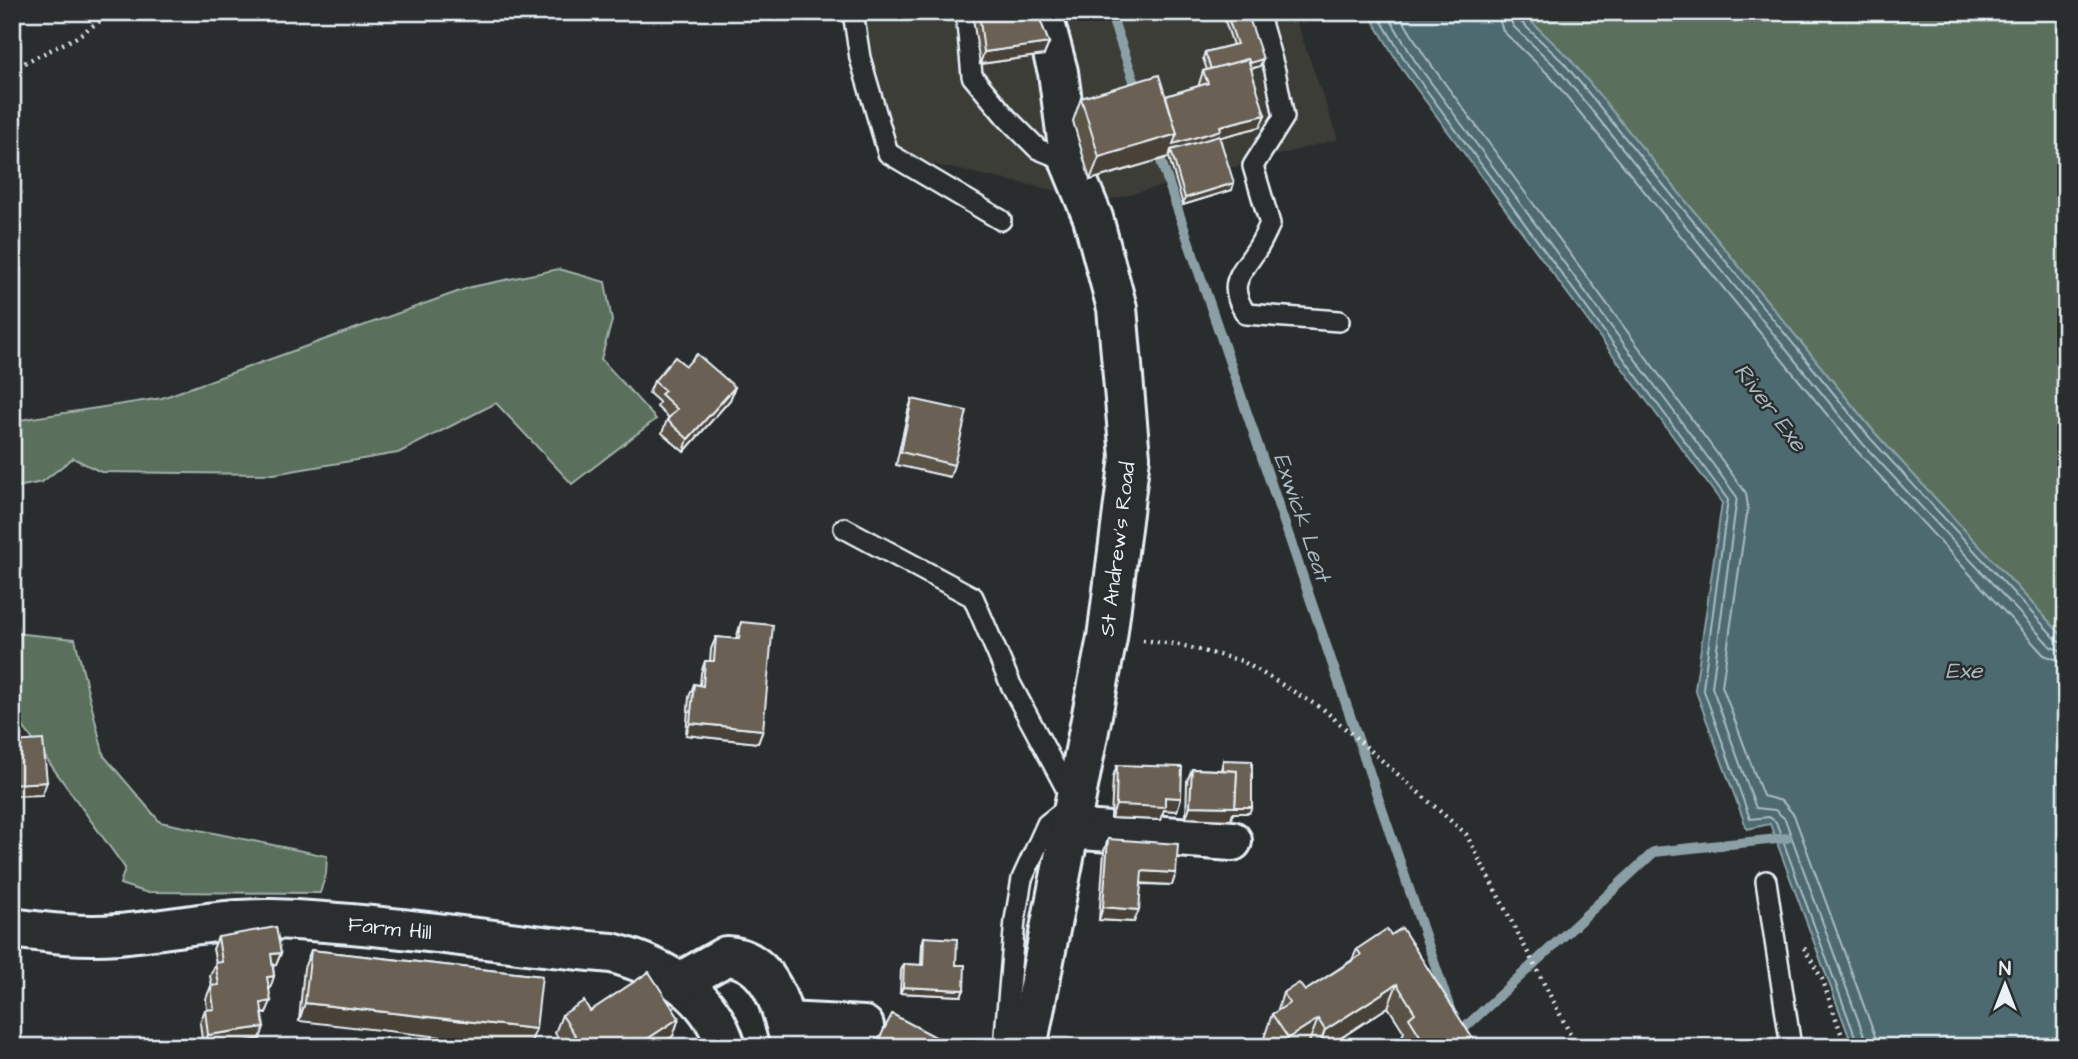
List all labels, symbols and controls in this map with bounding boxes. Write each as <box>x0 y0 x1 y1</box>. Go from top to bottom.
water label: River Exe <box>1726 357 1815 460</box>
water label: Exwick Leat <box>1265 449 1340 588</box>
street label: St Andrew's Road <box>1092 460 1143 638</box>
water label: Exe <box>1946 655 1984 687</box>
street label: Farm Hill <box>347 910 433 947</box>
north arrow <box>1969 950 2039 1020</box>
text: N <box>1999 956 2011 983</box>

